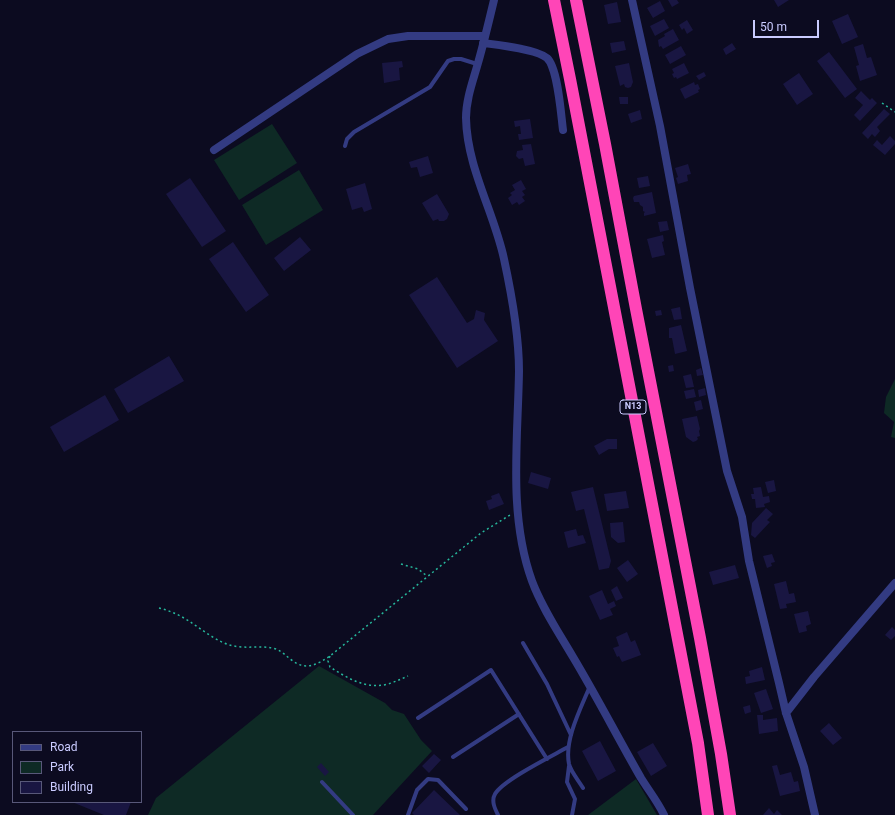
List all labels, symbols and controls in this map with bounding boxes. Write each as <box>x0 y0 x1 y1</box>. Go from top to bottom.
scale bar <box>755 12 821 38</box>
text: 50 m <box>760 20 787 34</box>
road number: N13 <box>620 400 646 414</box>
legend <box>12 731 142 803</box>
text: Road <box>50 740 78 754</box>
text: Park <box>50 760 74 774</box>
text: Building <box>50 780 93 794</box>

